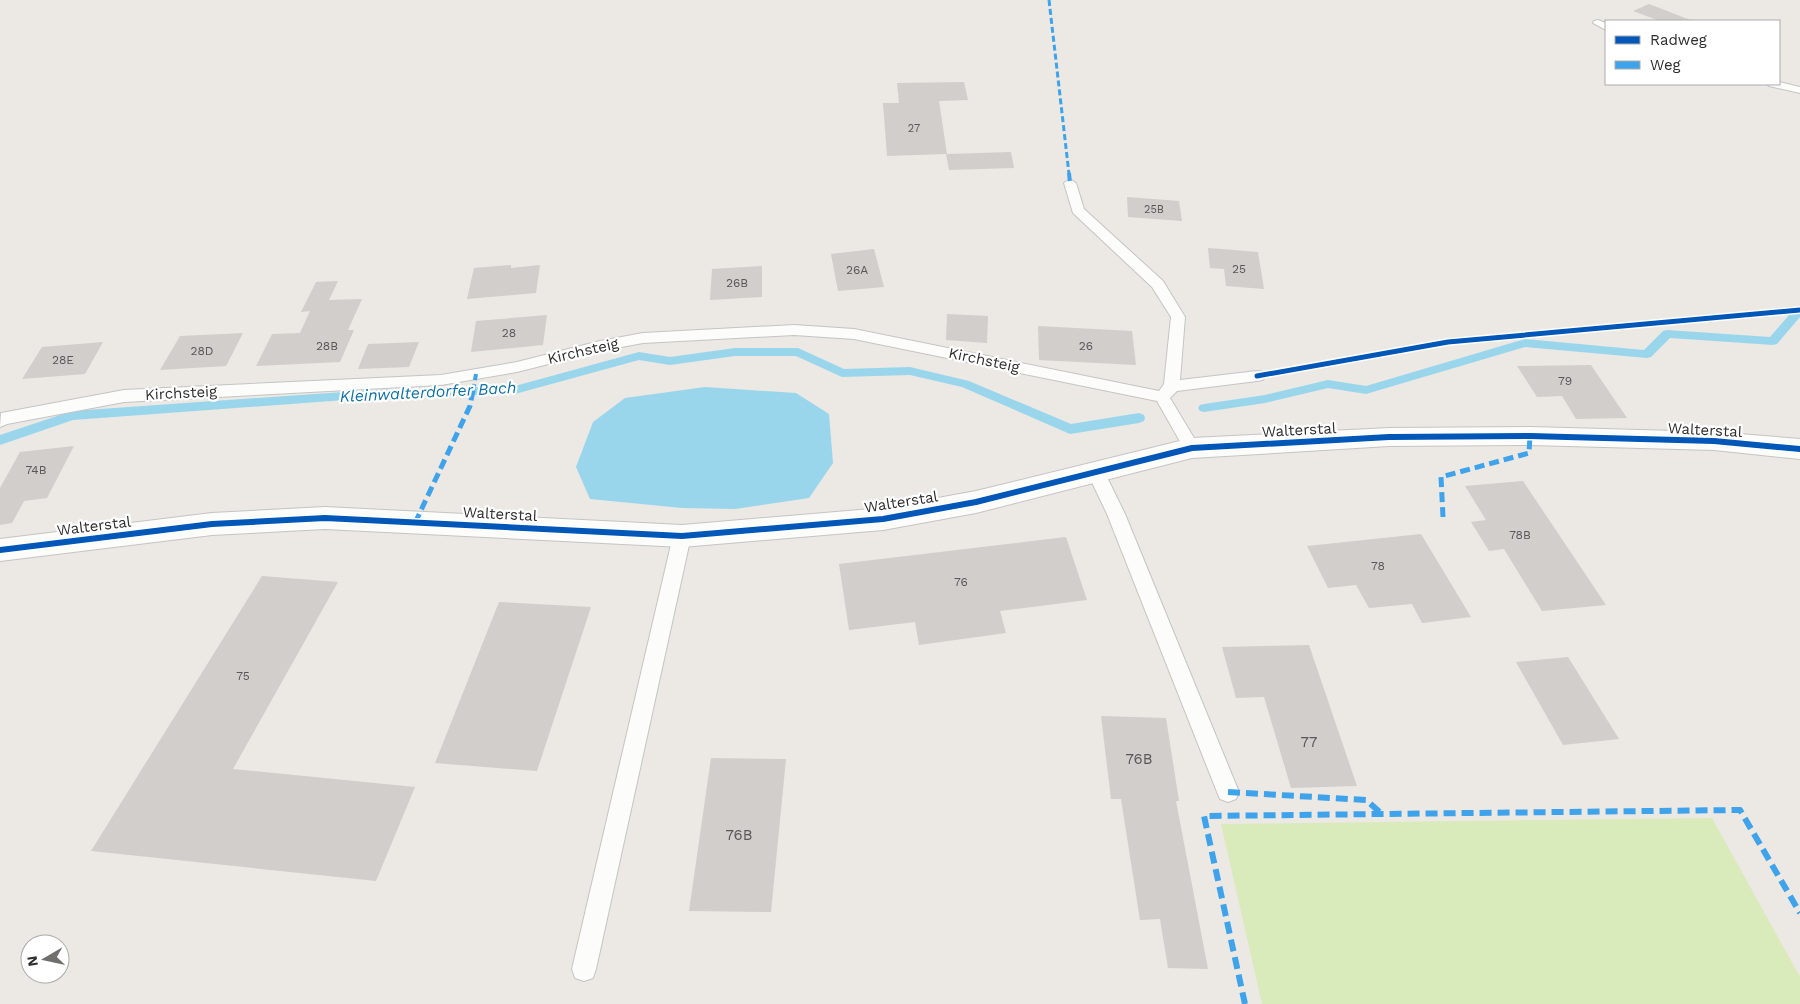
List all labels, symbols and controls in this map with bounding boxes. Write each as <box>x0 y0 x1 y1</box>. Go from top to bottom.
legend <box>1605 20 1780 85</box>
text: Radweg <box>1650 31 1707 49</box>
text: Weg <box>1650 56 1681 74</box>
house number: 27 <box>908 122 920 135</box>
house number: 25B <box>1144 203 1164 216</box>
house number: 25 <box>1232 262 1246 276</box>
house number: 26A <box>846 263 868 277</box>
house number: 26B <box>726 276 748 290</box>
house number: 28 <box>502 326 516 340</box>
street label: Kirchsteig <box>546 334 620 368</box>
house number: 28B <box>316 339 338 353</box>
house number: 26 <box>1079 339 1093 353</box>
house number: 28D <box>190 344 214 358</box>
street label: Kirchsteig <box>947 344 1021 376</box>
house number: 28E <box>52 353 74 367</box>
house number: 79 <box>1558 374 1572 388</box>
water label: Kleinwalterdorfer Bach <box>339 378 517 406</box>
street label: Kirchsteig <box>144 382 218 404</box>
street label: Walterstal <box>1261 419 1337 441</box>
street label: Walterstal <box>1667 419 1743 441</box>
house number: 74B <box>25 463 47 477</box>
street label: Walterstal <box>863 487 940 517</box>
street label: Walterstal <box>462 503 538 525</box>
street label: Walterstal <box>56 512 133 539</box>
house number: 78B <box>1509 528 1531 542</box>
house number: 78 <box>1371 559 1385 573</box>
house number: 76 <box>954 575 968 589</box>
house number: 75 <box>236 669 250 683</box>
house number: 77 <box>1301 733 1317 751</box>
house number: 76B <box>1125 750 1153 768</box>
house number: 76B <box>725 826 753 844</box>
north arrow <box>20 934 70 984</box>
text: N <box>23 955 41 967</box>

